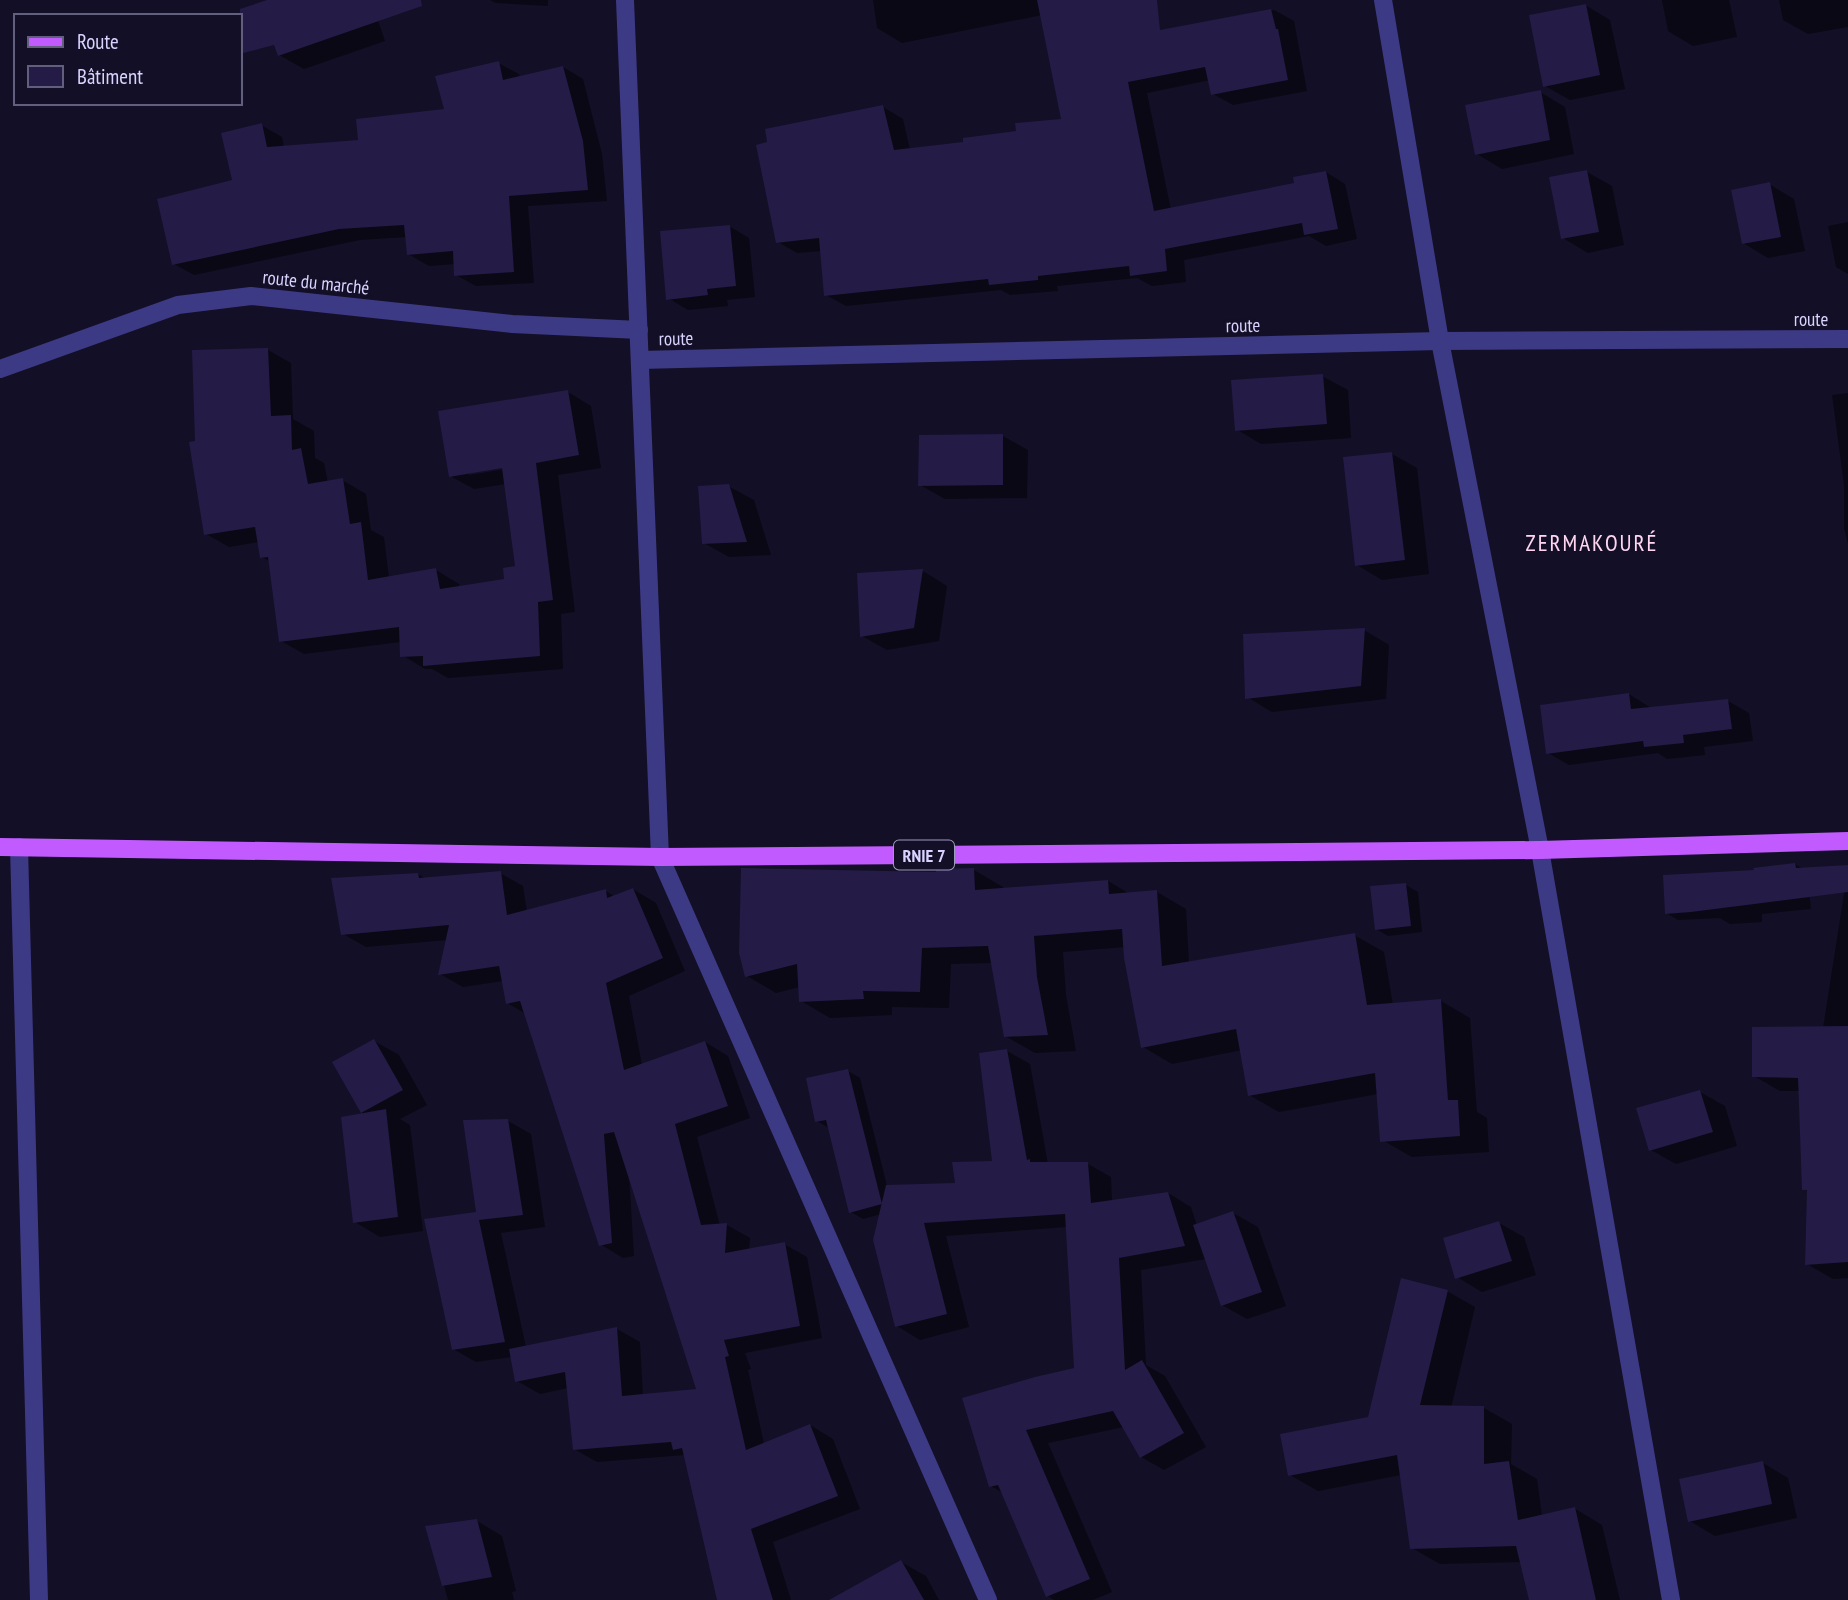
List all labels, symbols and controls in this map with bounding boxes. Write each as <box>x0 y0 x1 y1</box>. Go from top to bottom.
legend <box>14 14 242 105</box>
text: Route <box>77 28 119 55</box>
text: Bâtiment <box>77 63 143 90</box>
street label: route du marché <box>261 264 371 300</box>
street label: route <box>1794 307 1828 331</box>
street label: route <box>1225 313 1261 337</box>
street label: route <box>658 326 694 350</box>
district label: ZERMAKOURÉ <box>1526 528 1658 557</box>
road number: RNIE 7 <box>894 840 954 870</box>

